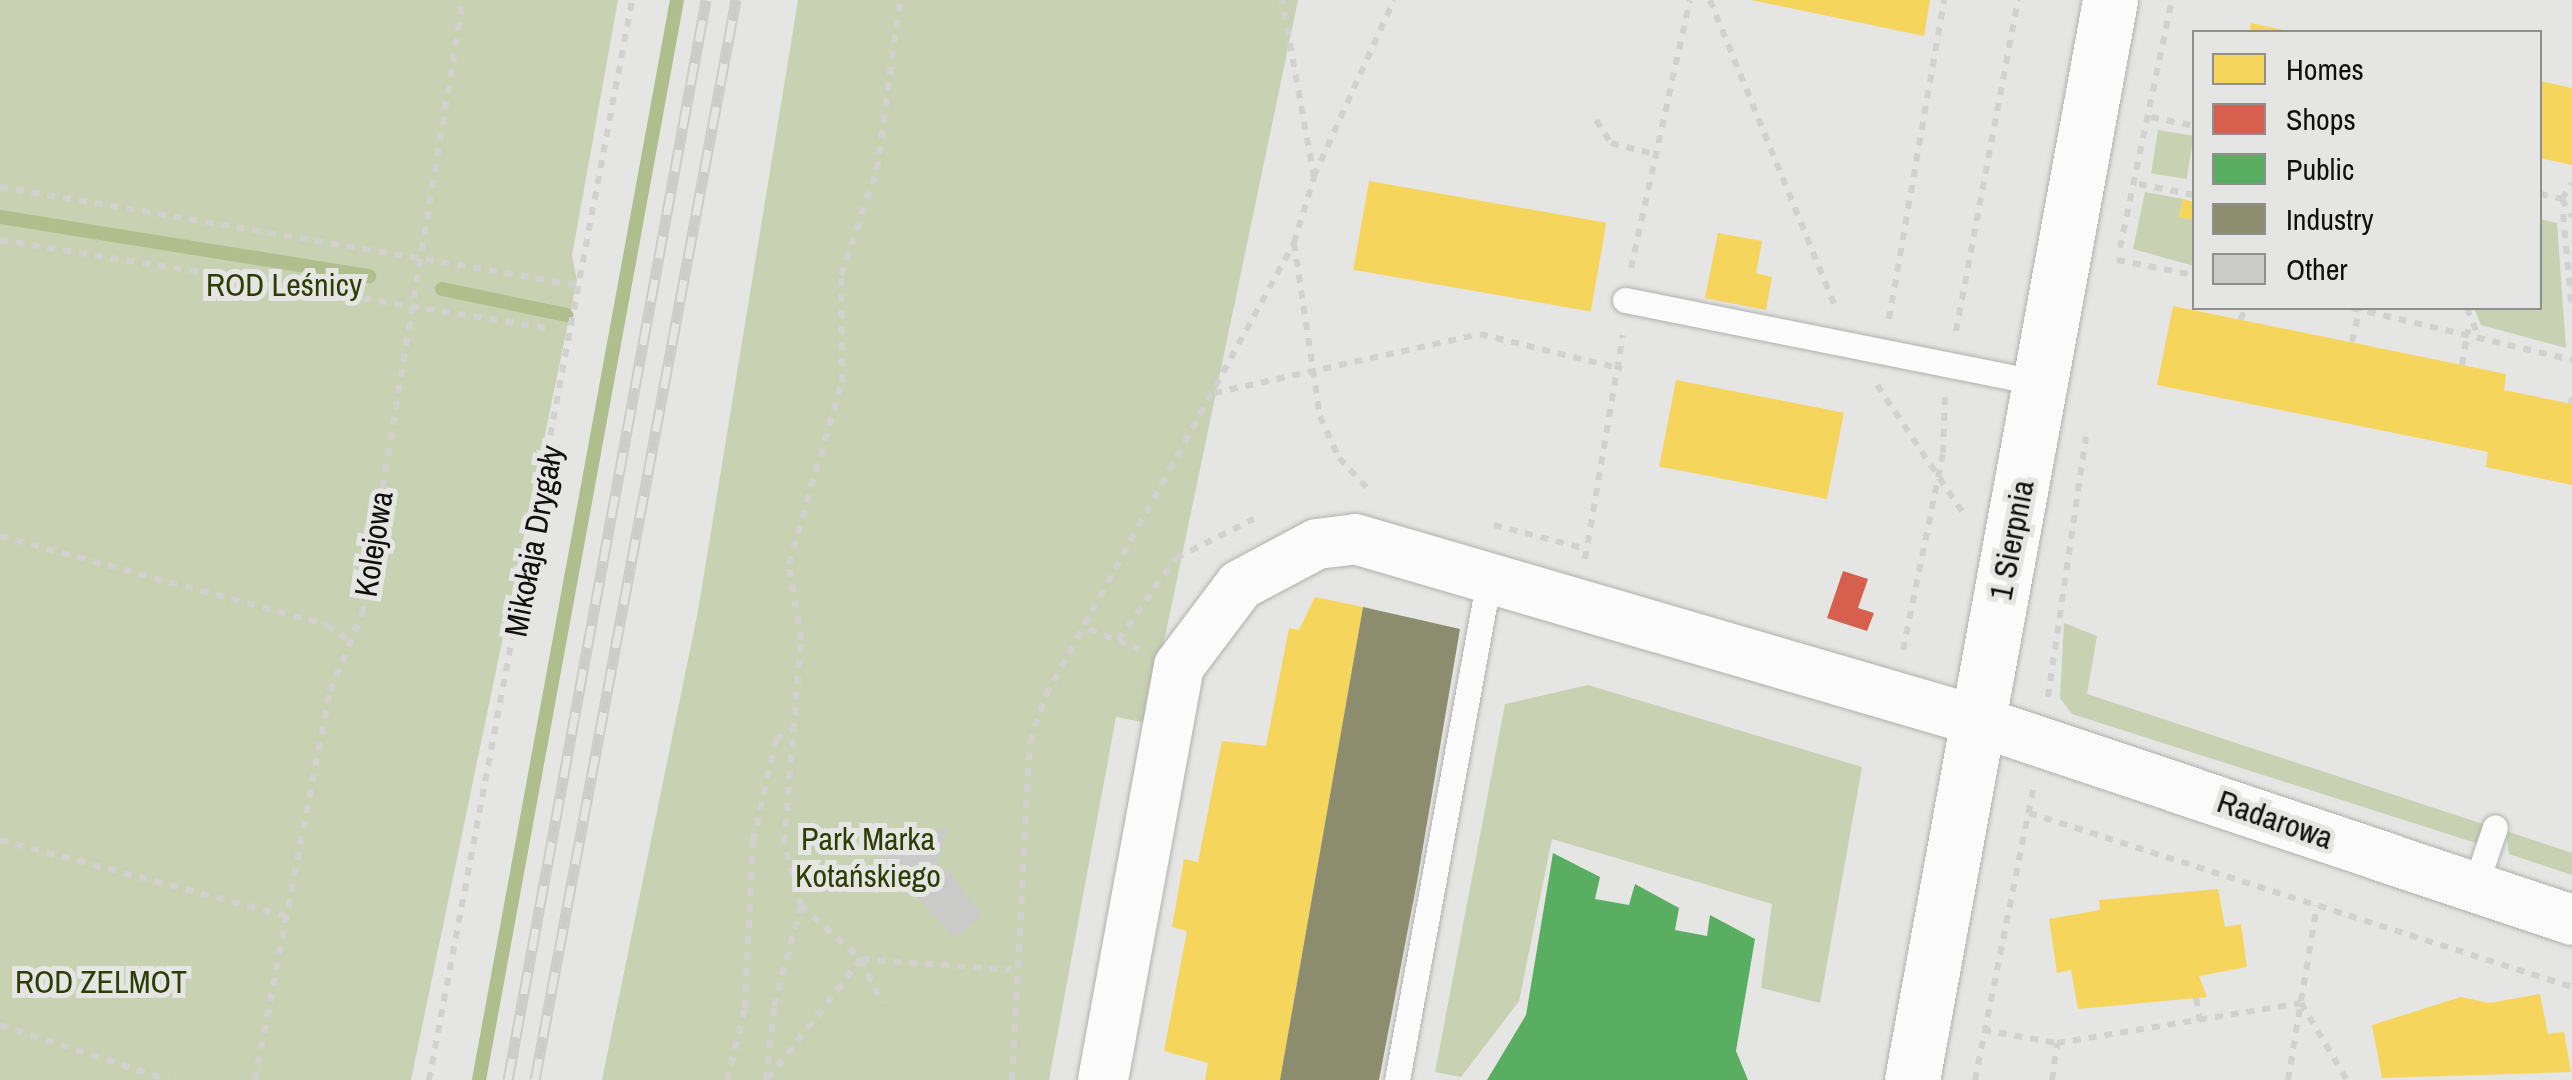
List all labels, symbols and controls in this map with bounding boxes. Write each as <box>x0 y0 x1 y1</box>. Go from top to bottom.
legend <box>2192 30 2542 310</box>
text: Homes <box>2286 49 2364 89</box>
text: Shops <box>2286 99 2356 139</box>
text: Public <box>2286 149 2354 189</box>
text: Industry <box>2286 199 2374 239</box>
text: Other <box>2286 249 2348 289</box>
park label: ROD Leśnicy <box>206 266 362 304</box>
street label: Mikołaja Drygały <box>497 442 571 640</box>
street label: 1 Sierpnia <box>1982 477 2042 603</box>
street label: Kolejowa <box>347 488 401 600</box>
street label: Radarowa <box>2212 782 2338 858</box>
park label: Park Marka Kotańskiego <box>795 821 941 896</box>
park label: ROD ZELMOT <box>15 963 187 1001</box>

